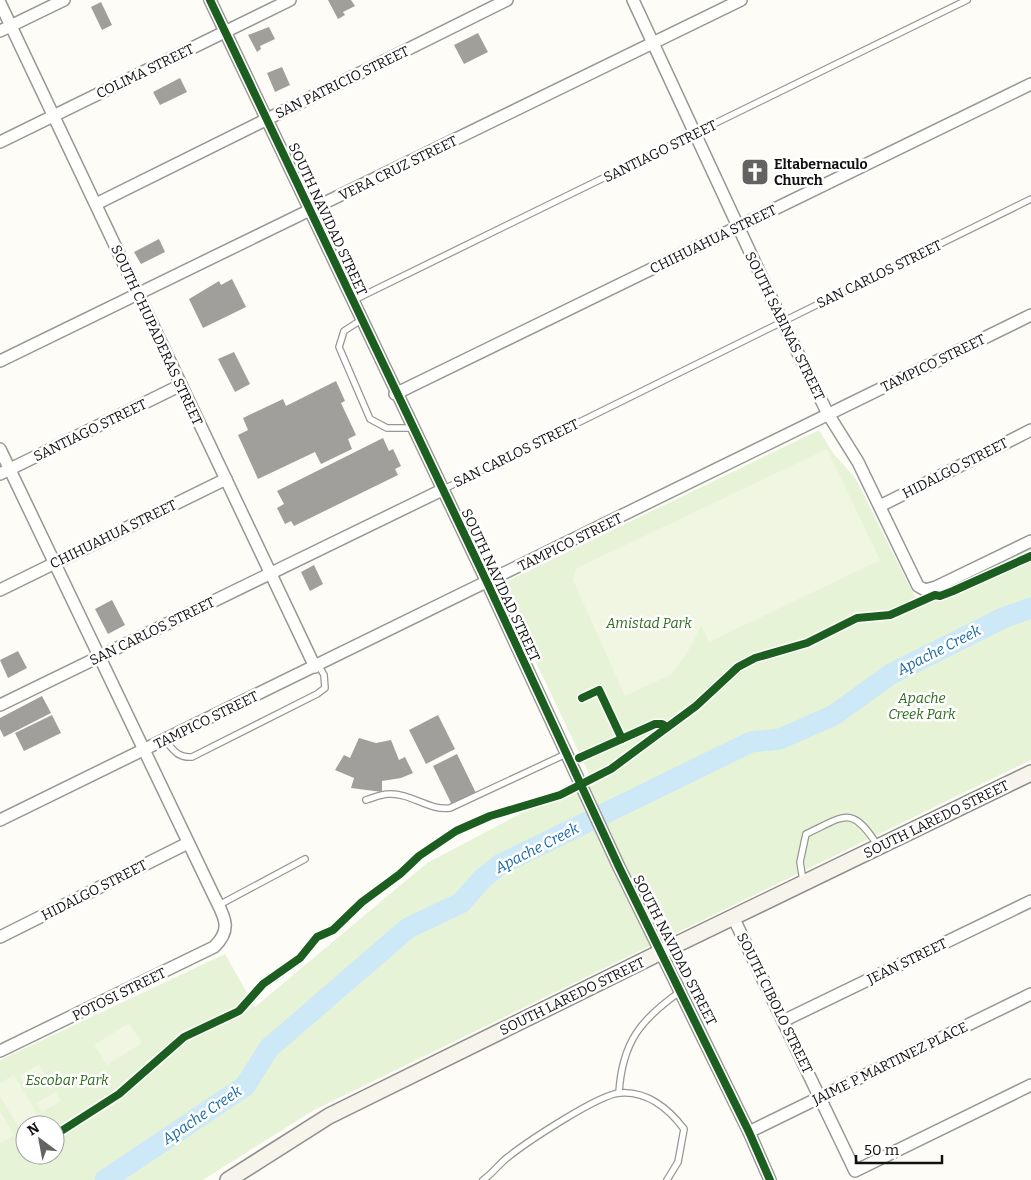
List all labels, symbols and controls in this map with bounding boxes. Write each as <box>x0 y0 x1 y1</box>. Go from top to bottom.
street label: COLIMA STREET <box>94 40 197 102</box>
street label: SAN PATRICIO STREET <box>272 43 412 122</box>
street label: SANTIAGO STREET <box>601 117 720 186</box>
street label: VERA CRUZ STREET <box>336 132 460 204</box>
street label: SOUTH NAVIDAD STREET <box>285 140 370 298</box>
place label: Eltabernaculo Church <box>774 156 868 189</box>
church icon: Eltabernaculo Church <box>740 157 770 187</box>
street label: CHIHUAHUA STREET <box>647 201 779 278</box>
street label: SAN CARLOS STREET <box>814 237 945 312</box>
street label: SOUTH CHUPADERAS STREET <box>107 242 206 428</box>
street label: SOUTH SABINAS STREET <box>741 249 828 403</box>
street label: TAMPICO STREET <box>878 331 988 396</box>
street label: SANTIAGO STREET <box>31 396 150 465</box>
street label: SAN CARLOS STREET <box>451 416 582 491</box>
street label: HIDALGO STREET <box>900 435 1011 502</box>
street label: CHIHUAHUA STREET <box>47 496 179 573</box>
street label: SOUTH NAVIDAD STREET <box>458 506 543 664</box>
street label: TAMPICO STREET <box>515 510 625 575</box>
street label: SAN CARLOS STREET <box>87 594 218 669</box>
park label: Amistad Park <box>605 615 692 632</box>
water label: Apache Creek <box>893 621 985 679</box>
street label: TAMPICO STREET <box>151 688 261 753</box>
park label: Apache Creek Park <box>888 690 956 723</box>
street label: SOUTH LAREDO STREET <box>861 777 1012 862</box>
water label: Apache Creek <box>491 819 583 877</box>
street label: HIDALGO STREET <box>39 857 150 924</box>
street label: SOUTH NAVIDAD STREET <box>629 872 720 1028</box>
street label: SOUTH CIBOLO STREET <box>733 930 816 1076</box>
street label: JEAN STREET <box>864 935 950 988</box>
street label: SOUTH LAREDO STREET <box>497 954 648 1039</box>
street label: POTOSI STREET <box>70 964 169 1025</box>
street label: JAIME P MARTINEZ PLACE <box>809 1018 971 1109</box>
park label: Escobar Park <box>25 1072 109 1089</box>
water label: Apache Creek <box>158 1081 246 1149</box>
north arrow <box>15 1115 65 1165</box>
text: N <box>24 1119 43 1139</box>
scale bar <box>856 1132 942 1164</box>
text: 50 m <box>864 1141 900 1159</box>

